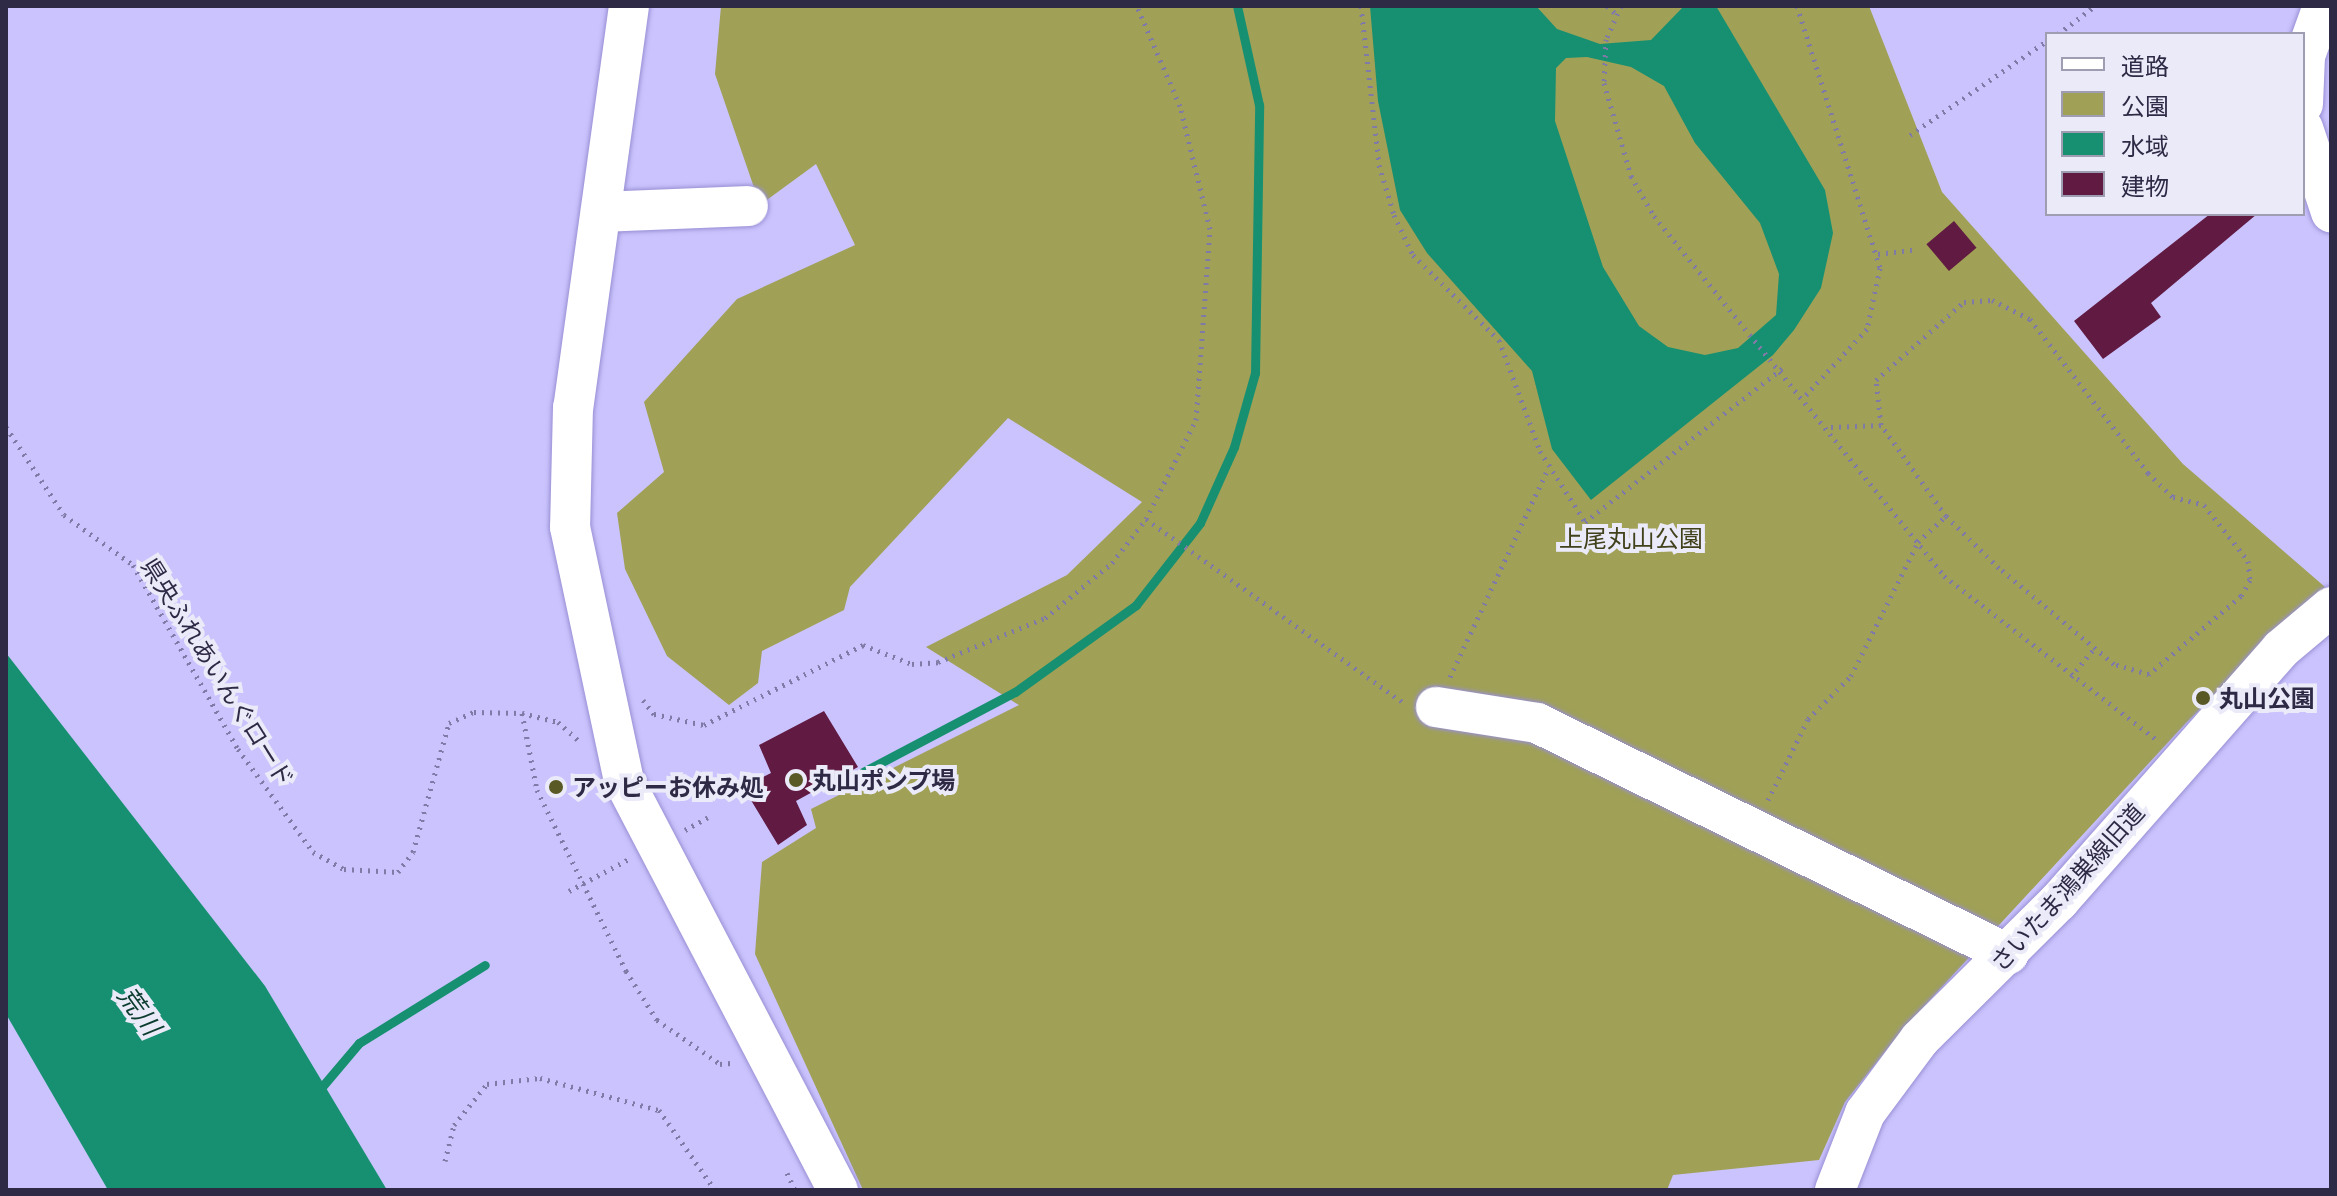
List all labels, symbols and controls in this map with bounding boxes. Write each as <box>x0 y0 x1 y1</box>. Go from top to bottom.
legend <box>2045 32 2305 216</box>
text: 道路 <box>2121 51 2169 80</box>
text: 公園 <box>2121 91 2169 120</box>
text: 水域 <box>2121 131 2169 160</box>
text: 建物 <box>2121 171 2169 200</box>
park label: 上尾丸山公園 <box>1559 524 1703 552</box>
street label: 県央ふれあいんぐロード <box>136 552 300 792</box>
place label: 丸山公園 <box>2219 684 2315 712</box>
marker: 丸山公園 <box>2194 689 2212 707</box>
place label: 丸山ポンプ場 <box>812 766 956 794</box>
marker: 丸山ポンプ場 <box>787 771 805 789</box>
place label: アッピーお休み処 <box>572 773 764 801</box>
marker: アッピーお休み処 <box>547 778 565 796</box>
street label: さいたま鴻巣線旧道 <box>1984 797 2150 977</box>
water label: 荒川 <box>111 981 167 1041</box>

